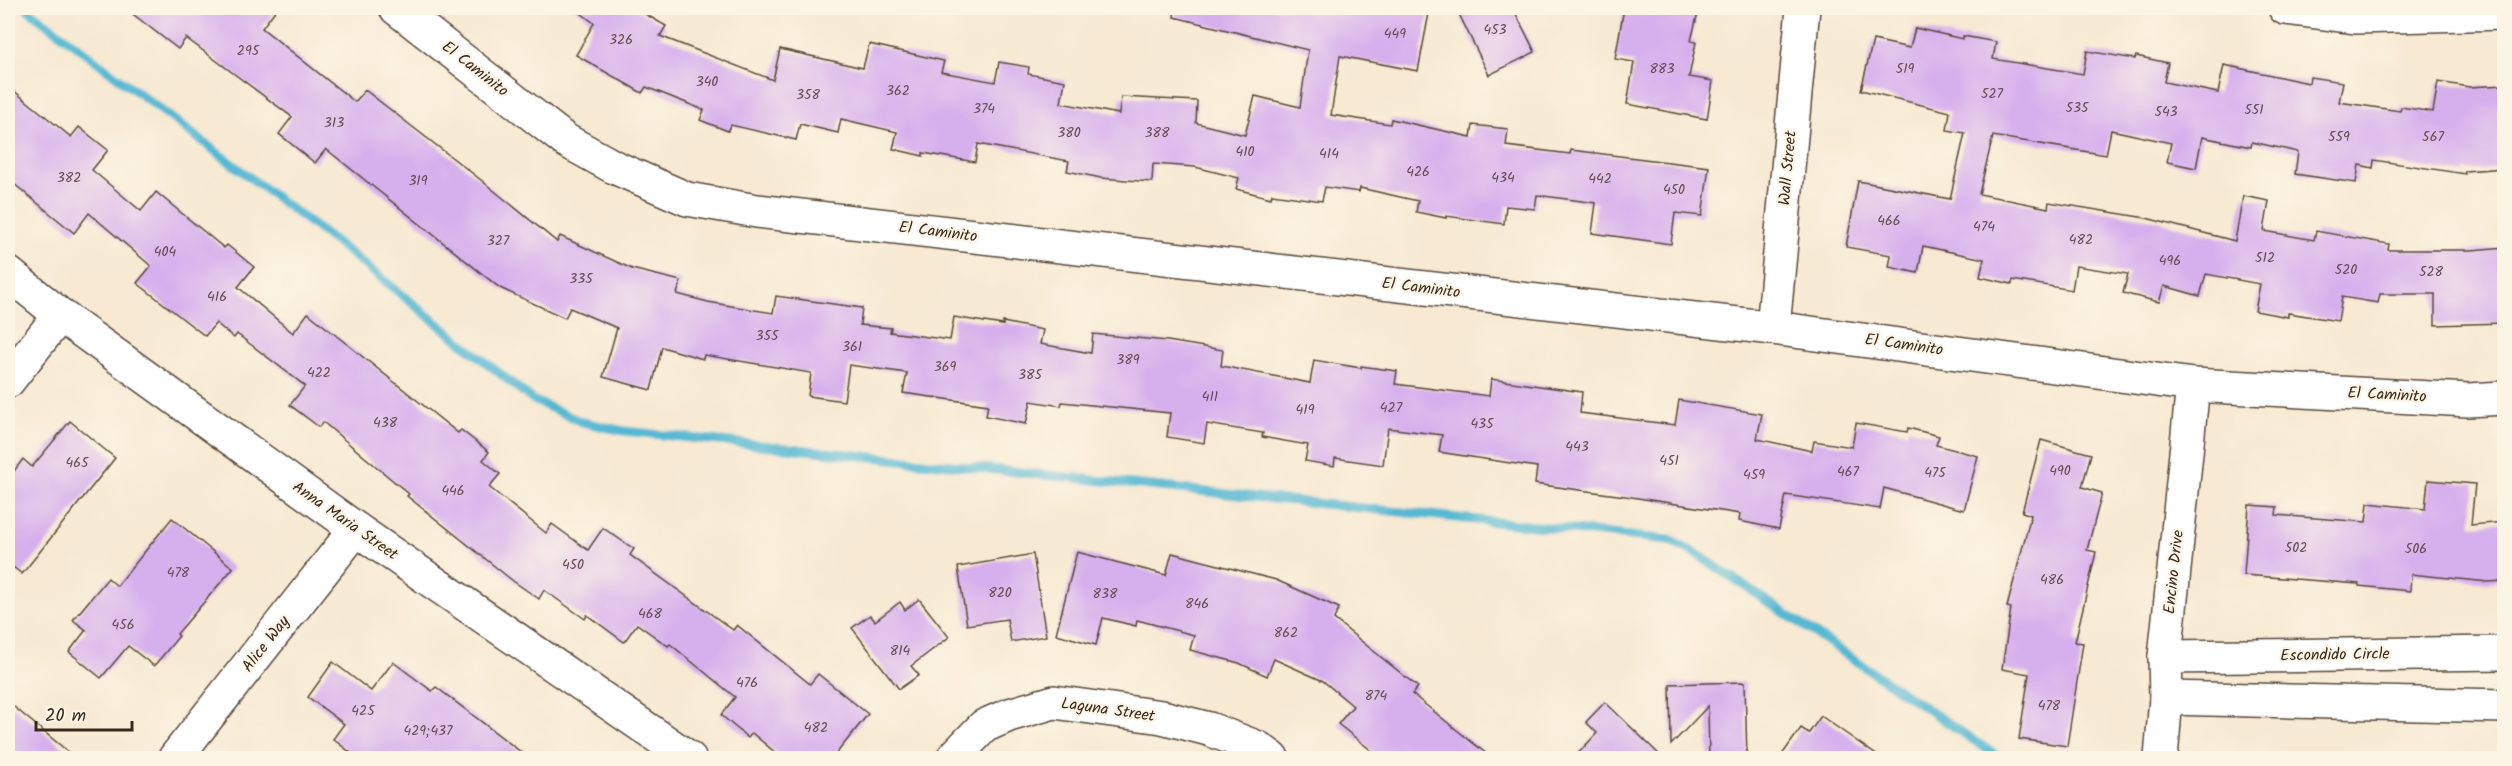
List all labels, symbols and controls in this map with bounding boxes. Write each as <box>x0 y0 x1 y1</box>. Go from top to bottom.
house number: 453 <box>1483 19 1507 41</box>
house number: 449 <box>1384 23 1406 45</box>
house number: 326 <box>609 29 633 51</box>
street label: El Caminito <box>436 35 514 103</box>
house number: 295 <box>237 40 261 62</box>
house number: 883 <box>1650 58 1674 80</box>
house number: 519 <box>1896 58 1915 80</box>
house number: 340 <box>696 71 718 93</box>
house number: 362 <box>886 80 910 102</box>
house number: 527 <box>1981 83 2004 105</box>
house number: 358 <box>796 84 821 106</box>
house number: 535 <box>2065 97 2090 119</box>
house number: 374 <box>973 98 995 120</box>
house number: 551 <box>2244 99 2264 121</box>
house number: 543 <box>2154 101 2178 123</box>
house number: 313 <box>324 112 344 134</box>
house number: 380 <box>1057 122 1081 144</box>
house number: 388 <box>1145 122 1170 144</box>
house number: 559 <box>2328 126 2350 148</box>
house number: 567 <box>2422 126 2444 148</box>
street label: Wall Street <box>1772 129 1804 206</box>
house number: 410 <box>1235 141 1255 163</box>
house number: 414 <box>1319 143 1339 165</box>
house number: 426 <box>1406 161 1430 183</box>
house number: 382 <box>57 167 81 189</box>
house number: 434 <box>1491 167 1515 189</box>
house number: 442 <box>1588 168 1612 190</box>
house number: 319 <box>408 170 428 192</box>
house number: 450 <box>1663 179 1685 201</box>
house number: 466 <box>1877 210 1901 232</box>
street label: El Caminito <box>897 215 979 249</box>
house number: 474 <box>1973 216 1995 238</box>
house number: 482 <box>2069 229 2093 251</box>
house number: 327 <box>487 230 510 252</box>
house number: 404 <box>154 241 176 263</box>
house number: 512 <box>2255 247 2275 269</box>
house number: 496 <box>2159 250 2181 272</box>
house number: 520 <box>2335 259 2357 281</box>
house number: 528 <box>2419 261 2444 283</box>
house number: 335 <box>569 268 594 290</box>
street label: El Caminito <box>1380 271 1462 305</box>
house number: 416 <box>207 286 227 308</box>
house number: 355 <box>755 325 780 347</box>
street label: El Caminito <box>1863 327 1945 363</box>
house number: 361 <box>842 336 862 358</box>
house number: 389 <box>1116 349 1140 371</box>
house number: 369 <box>934 356 956 378</box>
house number: 422 <box>307 362 331 384</box>
house number: 385 <box>1018 364 1043 386</box>
street label: El Caminito <box>2347 380 2427 410</box>
house number: 411 <box>1202 386 1218 408</box>
house number: 427 <box>1380 397 1403 419</box>
house number: 419 <box>1296 399 1315 421</box>
house number: 438 <box>373 412 398 434</box>
house number: 435 <box>1470 413 1495 435</box>
house number: 443 <box>1565 436 1589 458</box>
house number: 451 <box>1659 450 1679 472</box>
house number: 465 <box>65 452 90 474</box>
house number: 490 <box>2049 460 2071 482</box>
house number: 467 <box>1837 461 1860 483</box>
house number: 475 <box>1924 462 1947 484</box>
house number: 459 <box>1743 464 1765 486</box>
street label: Anna Maria Street <box>287 475 404 567</box>
house number: 446 <box>441 480 465 502</box>
street label: Encino Drive <box>2157 529 2191 615</box>
house number: 502 <box>2285 537 2307 559</box>
house number: 506 <box>2405 538 2427 560</box>
house number: 450 <box>562 554 584 576</box>
house number: 478 <box>167 562 190 584</box>
house number: 486 <box>2040 569 2064 591</box>
house number: 820 <box>988 582 1012 604</box>
house number: 838 <box>1093 583 1118 605</box>
house number: 846 <box>1185 593 1209 615</box>
house number: 468 <box>638 603 663 625</box>
street label: Alice Way <box>236 610 296 678</box>
house number: 456 <box>111 614 135 636</box>
house number: 862 <box>1274 622 1298 644</box>
house number: 814 <box>890 640 911 662</box>
street label: Escondido Circle <box>2280 642 2390 668</box>
house number: 476 <box>736 672 758 694</box>
house number: 874 <box>1365 685 1388 707</box>
street label: Laguna Street <box>1059 691 1157 729</box>
scale bar <box>36 694 132 732</box>
house number: 478 <box>2038 695 2061 717</box>
house number: 425 <box>351 700 376 722</box>
text: 20 m <box>45 702 86 731</box>
house number: 482 <box>804 717 828 739</box>
house number: 429;437 <box>403 720 453 742</box>

